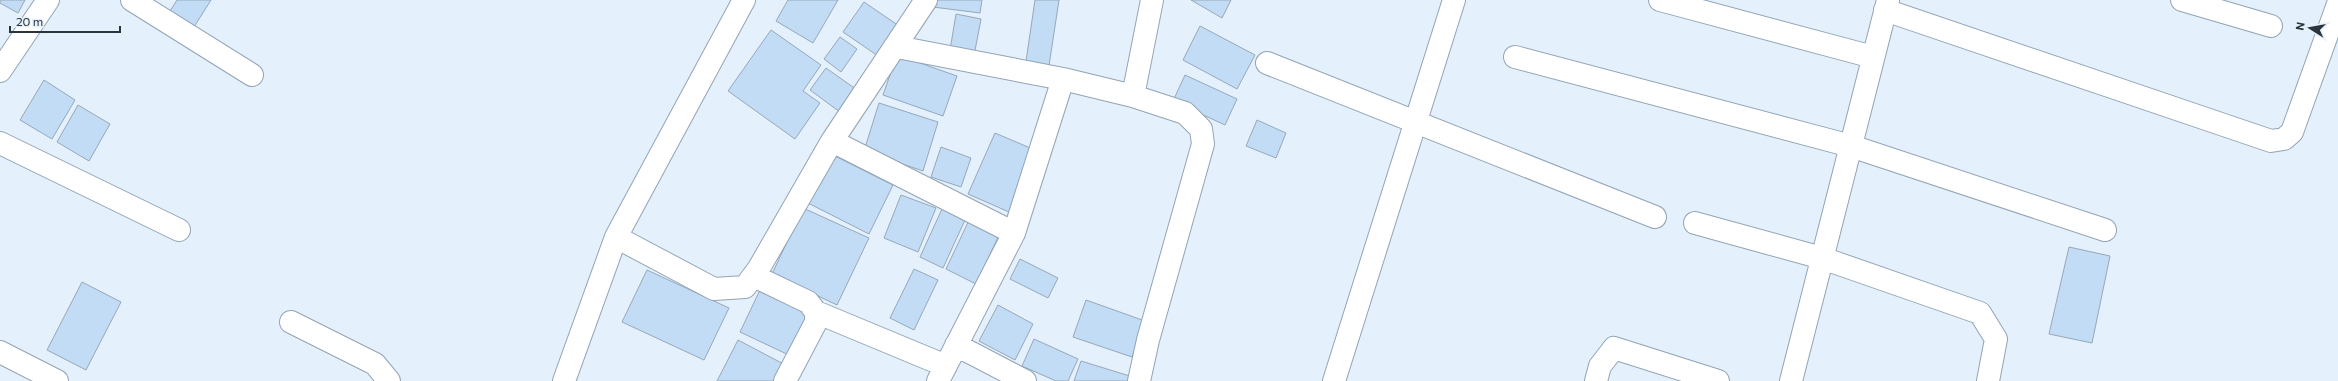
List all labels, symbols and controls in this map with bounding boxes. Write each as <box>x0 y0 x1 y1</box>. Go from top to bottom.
scale bar <box>10 8 120 34</box>
north arrow <box>2290 8 2330 48</box>
text: 20 m <box>16 14 43 28</box>
text: N <box>2293 21 2307 31</box>

